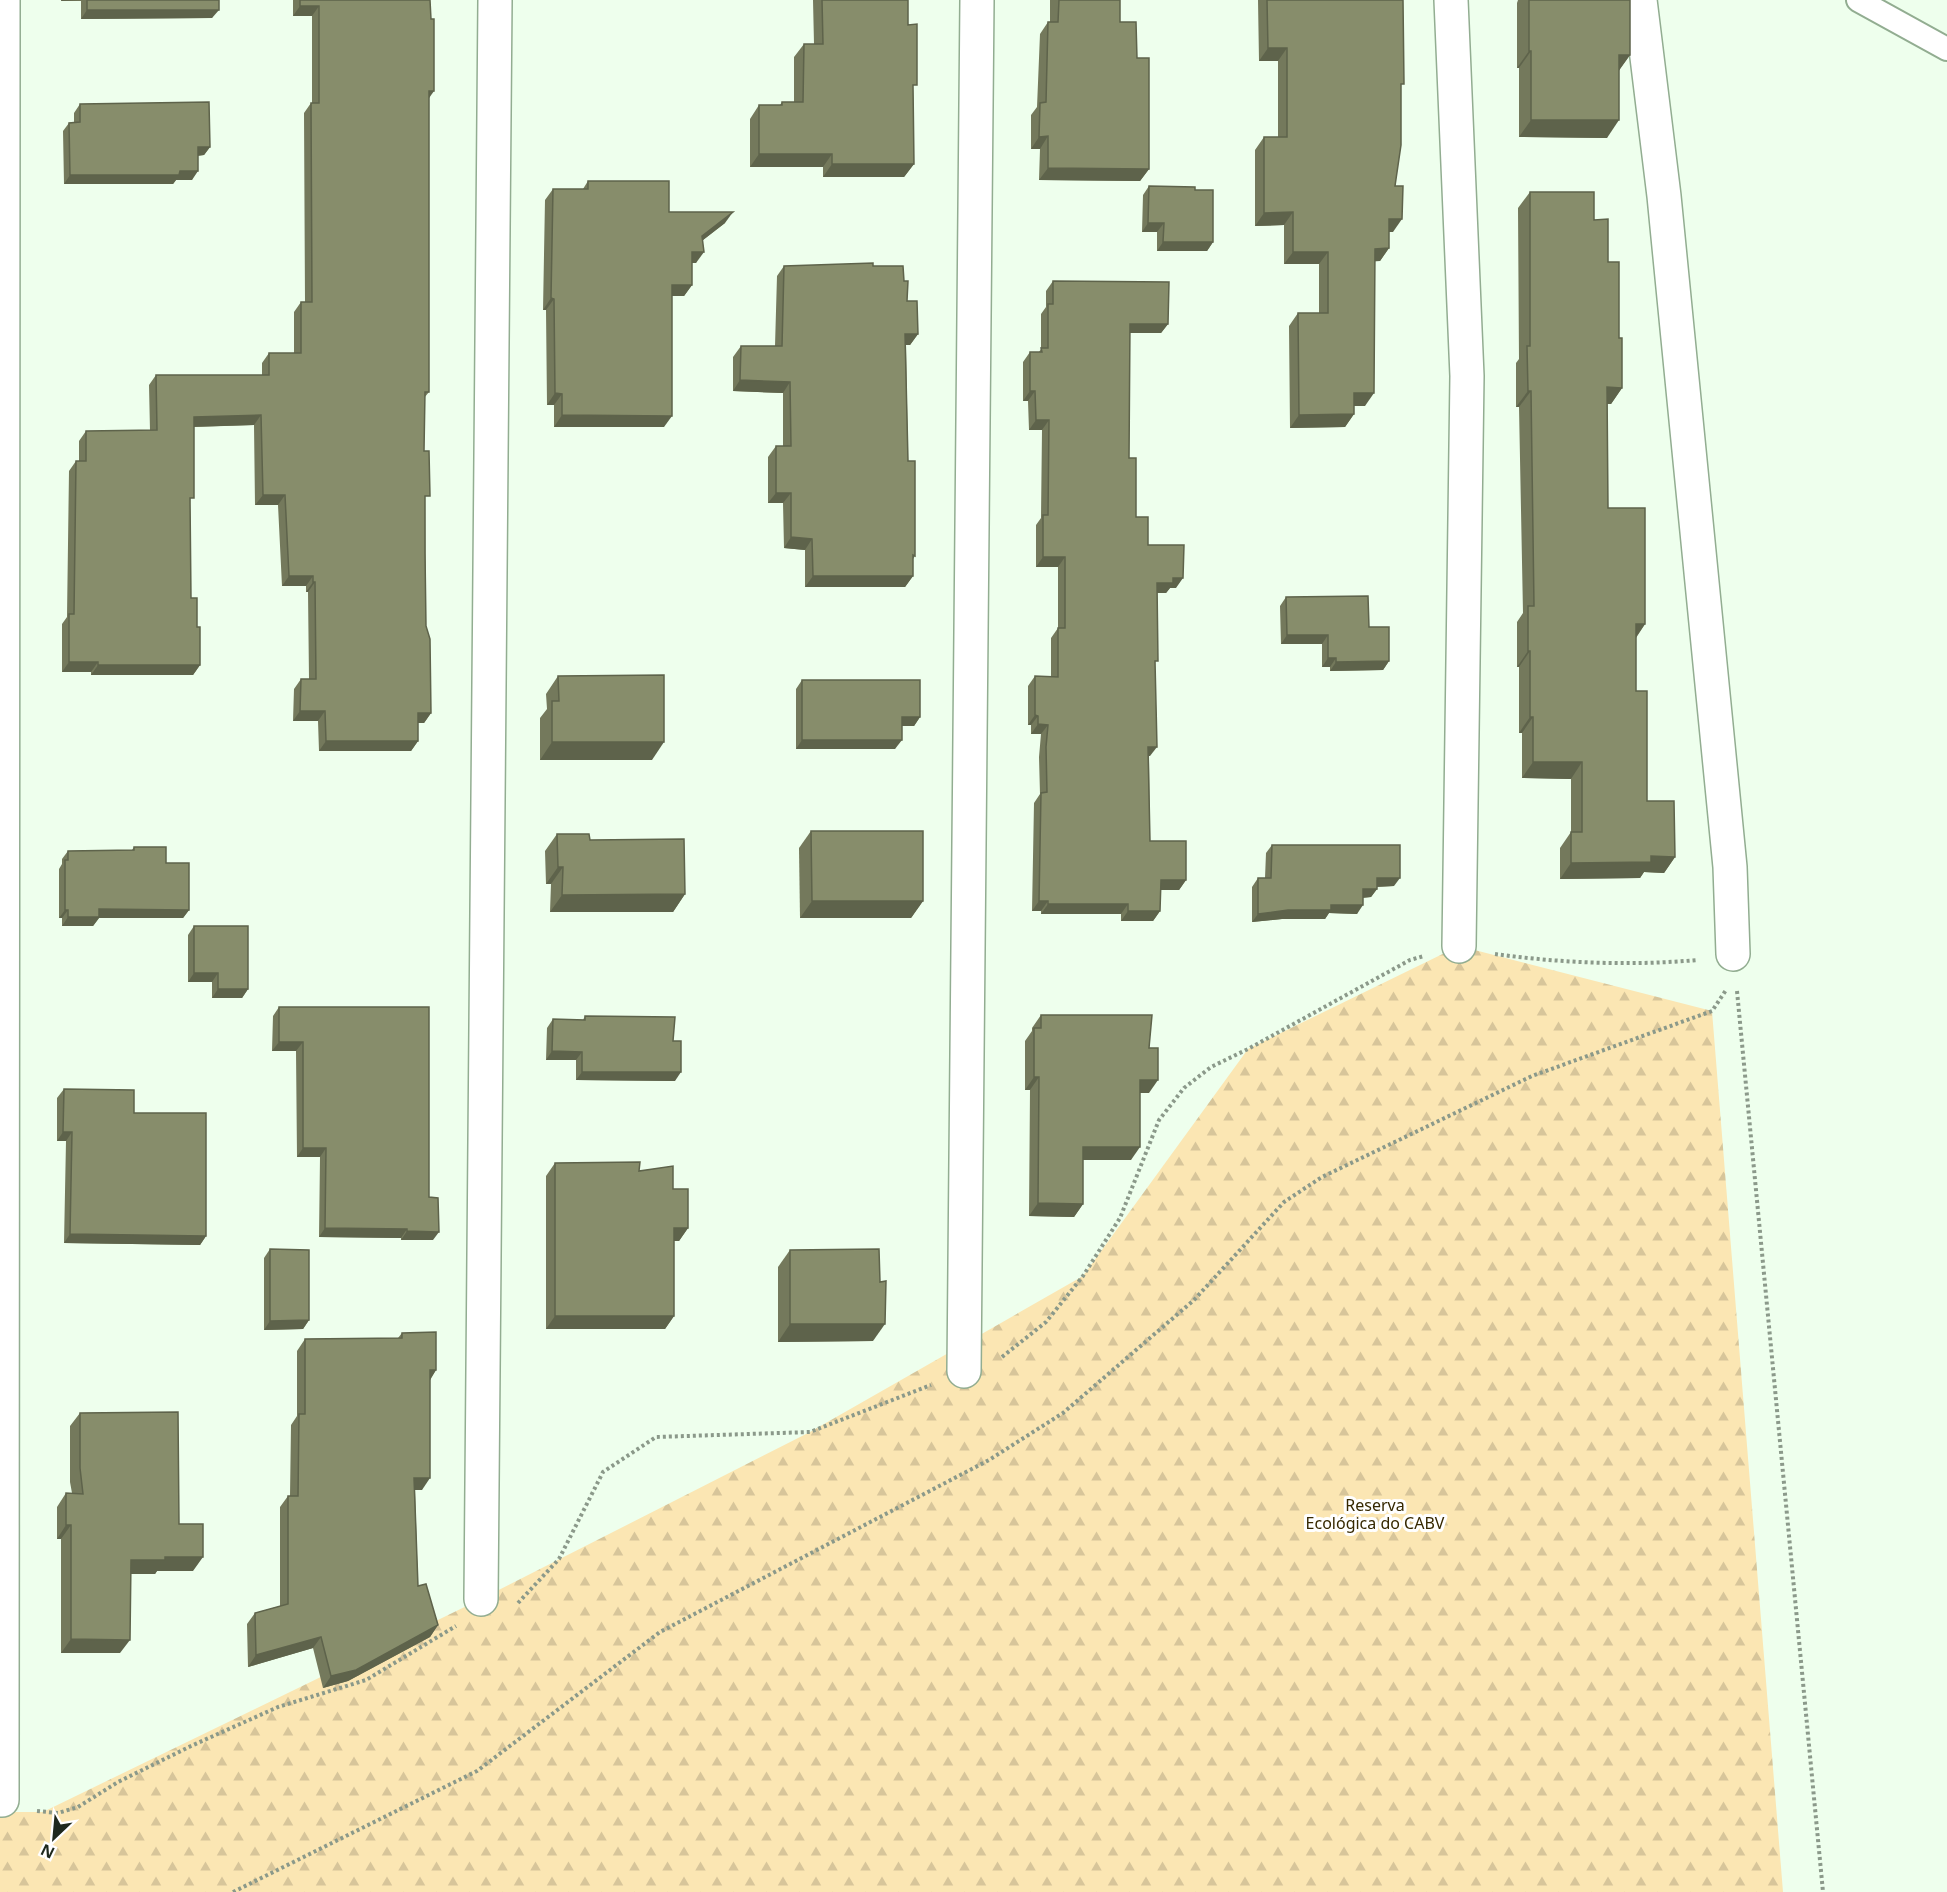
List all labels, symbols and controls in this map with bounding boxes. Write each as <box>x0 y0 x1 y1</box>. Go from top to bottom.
park label: Reserva Ecológica do CABV <box>1306 1494 1445 1534</box>
north arrow <box>24 1808 84 1868</box>
text: N <box>37 1839 58 1864</box>

